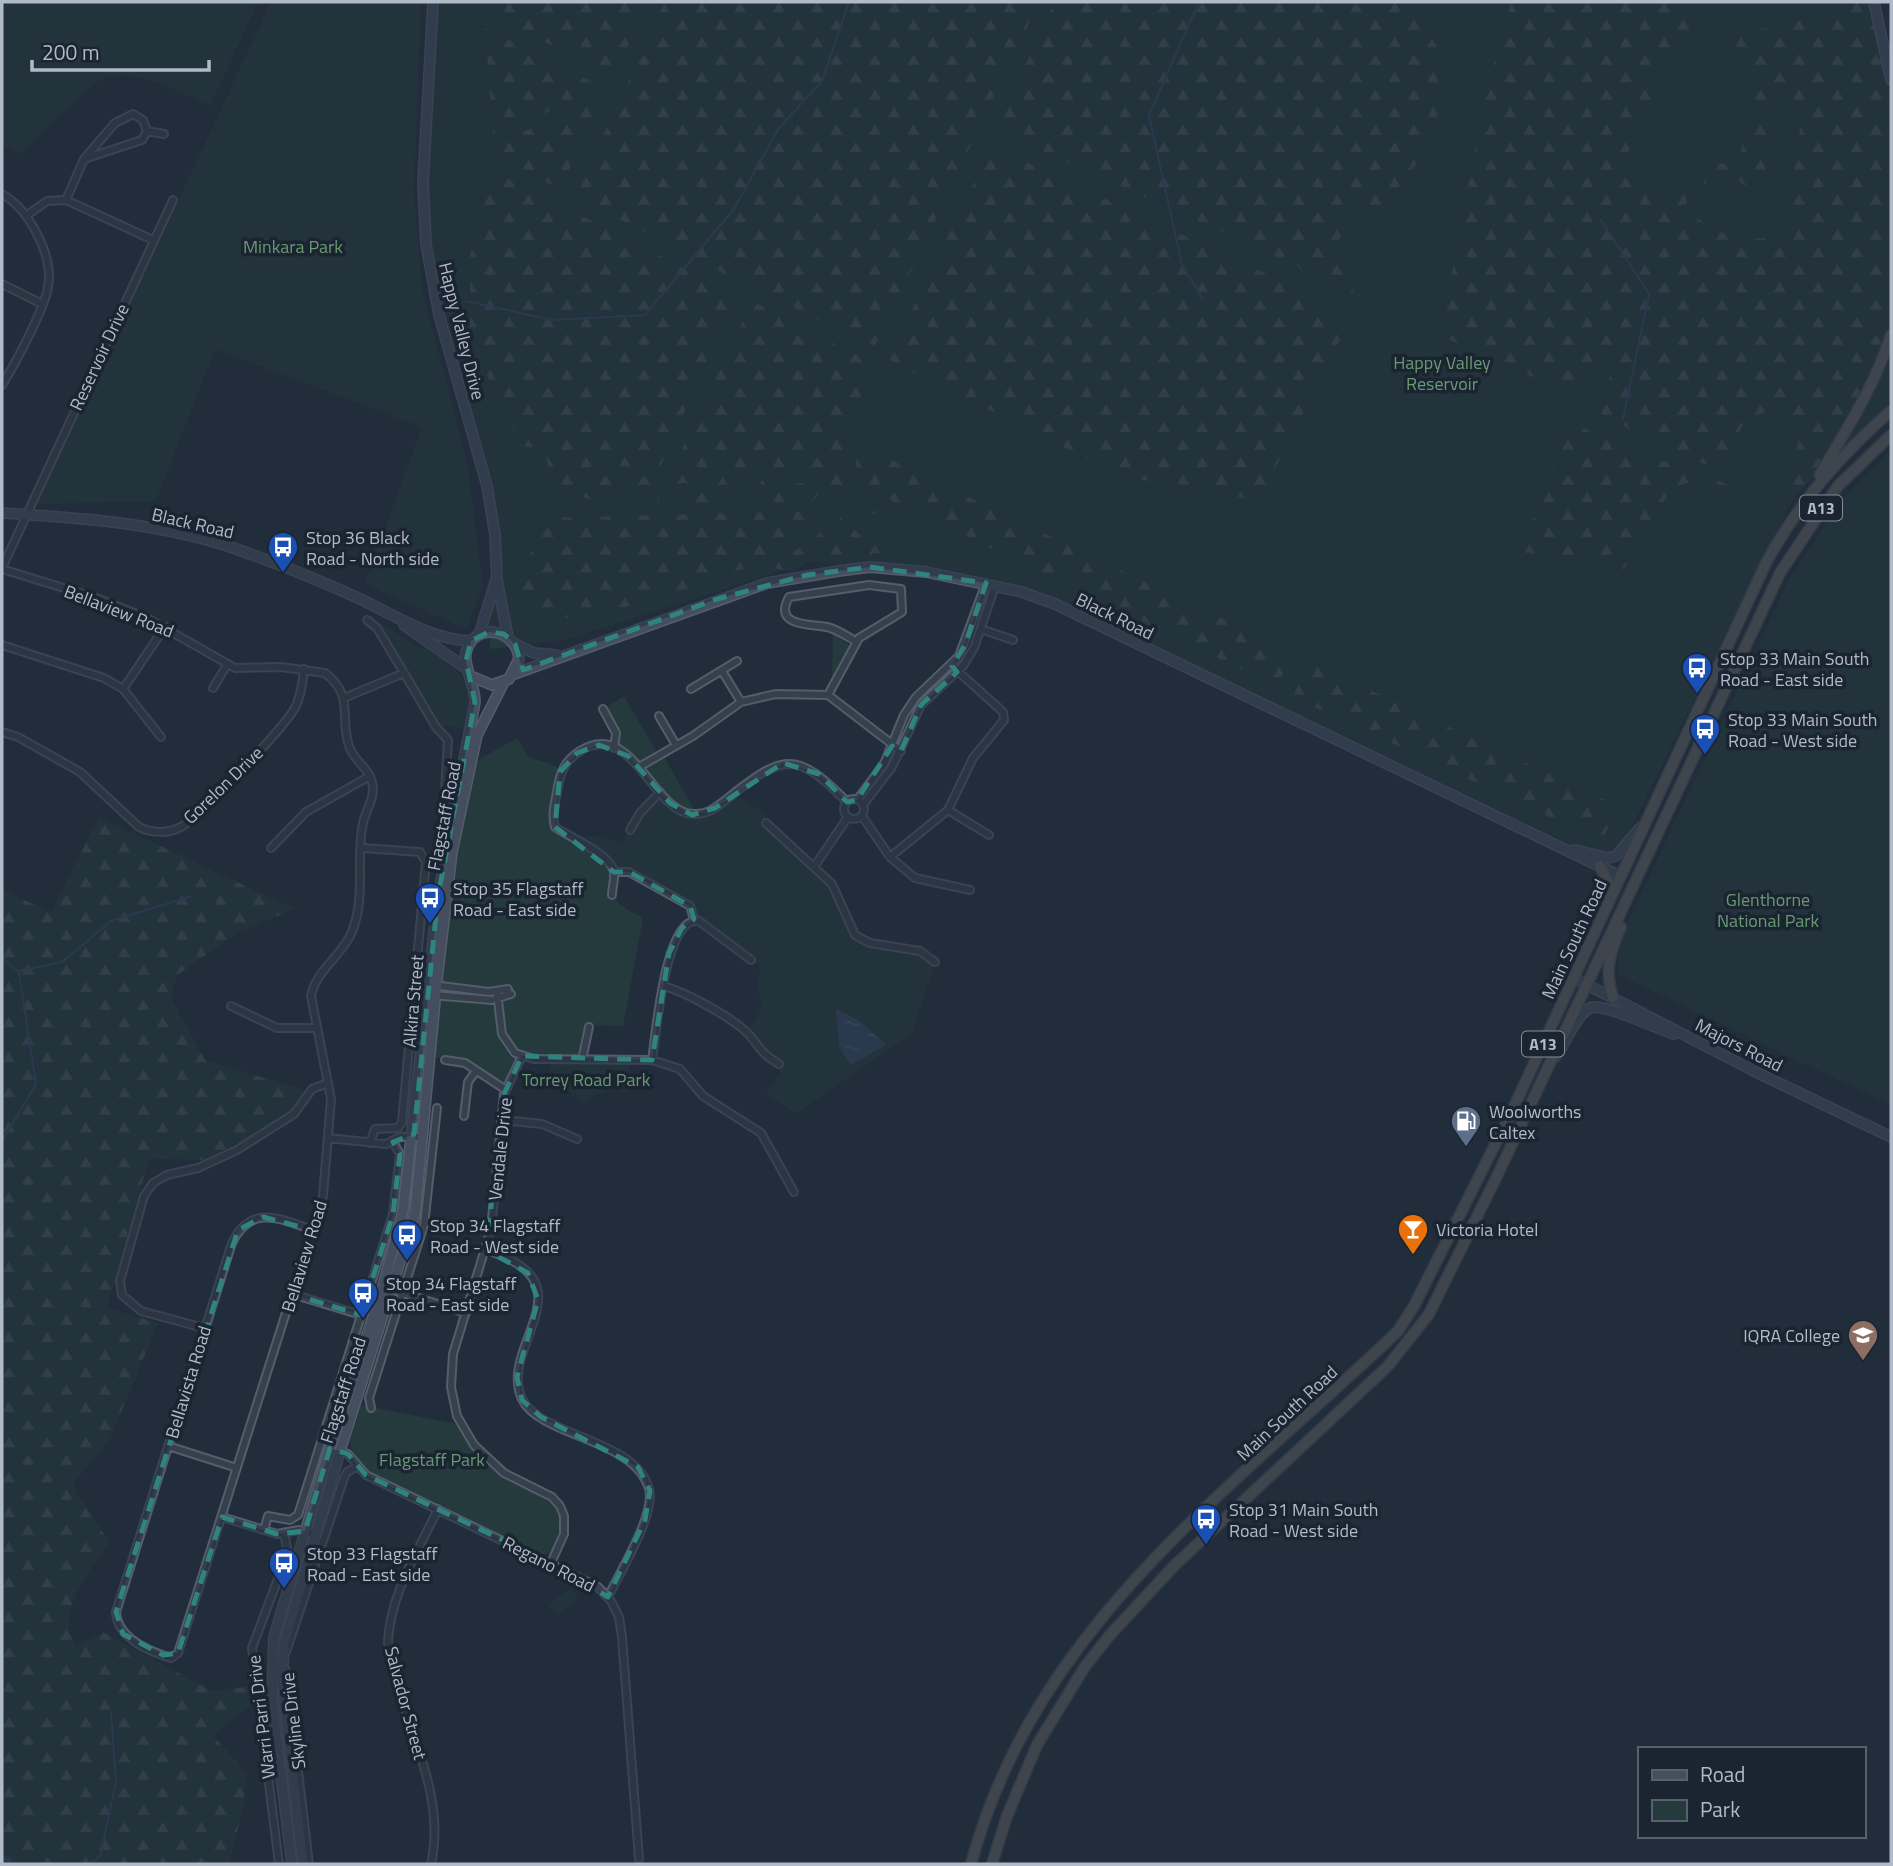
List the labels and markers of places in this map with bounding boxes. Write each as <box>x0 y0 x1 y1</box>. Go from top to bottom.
place label: Stop 36 Black Road - North side <box>306 524 439 572</box>
bus stop icon: Stop 36 Black Road - North side <box>266 530 300 574</box>
place label: Stop 33 Main South Road - East side <box>1720 645 1870 693</box>
bus stop icon: Stop 33 Main South Road - East side <box>1680 651 1714 695</box>
place label: Stop 33 Main South Road - West side <box>1728 706 1878 754</box>
bus stop icon: Stop 33 Main South Road - West side <box>1688 712 1722 756</box>
place label: Stop 35 Flagstaff Road - East side <box>453 875 584 923</box>
bus stop icon: Stop 35 Flagstaff Road - East side <box>413 881 447 925</box>
place label: Woolworths Caltex <box>1489 1098 1581 1146</box>
fuel station icon: Woolworths Caltex <box>1449 1104 1483 1148</box>
place label: Stop 34 Flagstaff Road - West side <box>430 1212 561 1260</box>
bar icon: Victoria Hotel <box>1396 1212 1430 1256</box>
place label: Victoria Hotel <box>1436 1216 1538 1243</box>
bus stop icon: Stop 34 Flagstaff Road - West side <box>390 1218 424 1262</box>
place label: Stop 34 Flagstaff Road - East side <box>386 1270 517 1318</box>
bus stop icon: Stop 34 Flagstaff Road - East side <box>346 1276 380 1320</box>
school or university icon: IQRA College <box>1846 1318 1880 1362</box>
place label: IQRA College <box>1743 1322 1840 1349</box>
place label: Stop 31 Main South Road - West side <box>1229 1496 1379 1544</box>
bus stop icon: Stop 31 Main South Road - West side <box>1189 1502 1223 1546</box>
place label: Stop 33 Flagstaff Road - East side <box>307 1540 438 1588</box>
bus stop icon: Stop 33 Flagstaff Road - East side <box>267 1546 301 1590</box>

